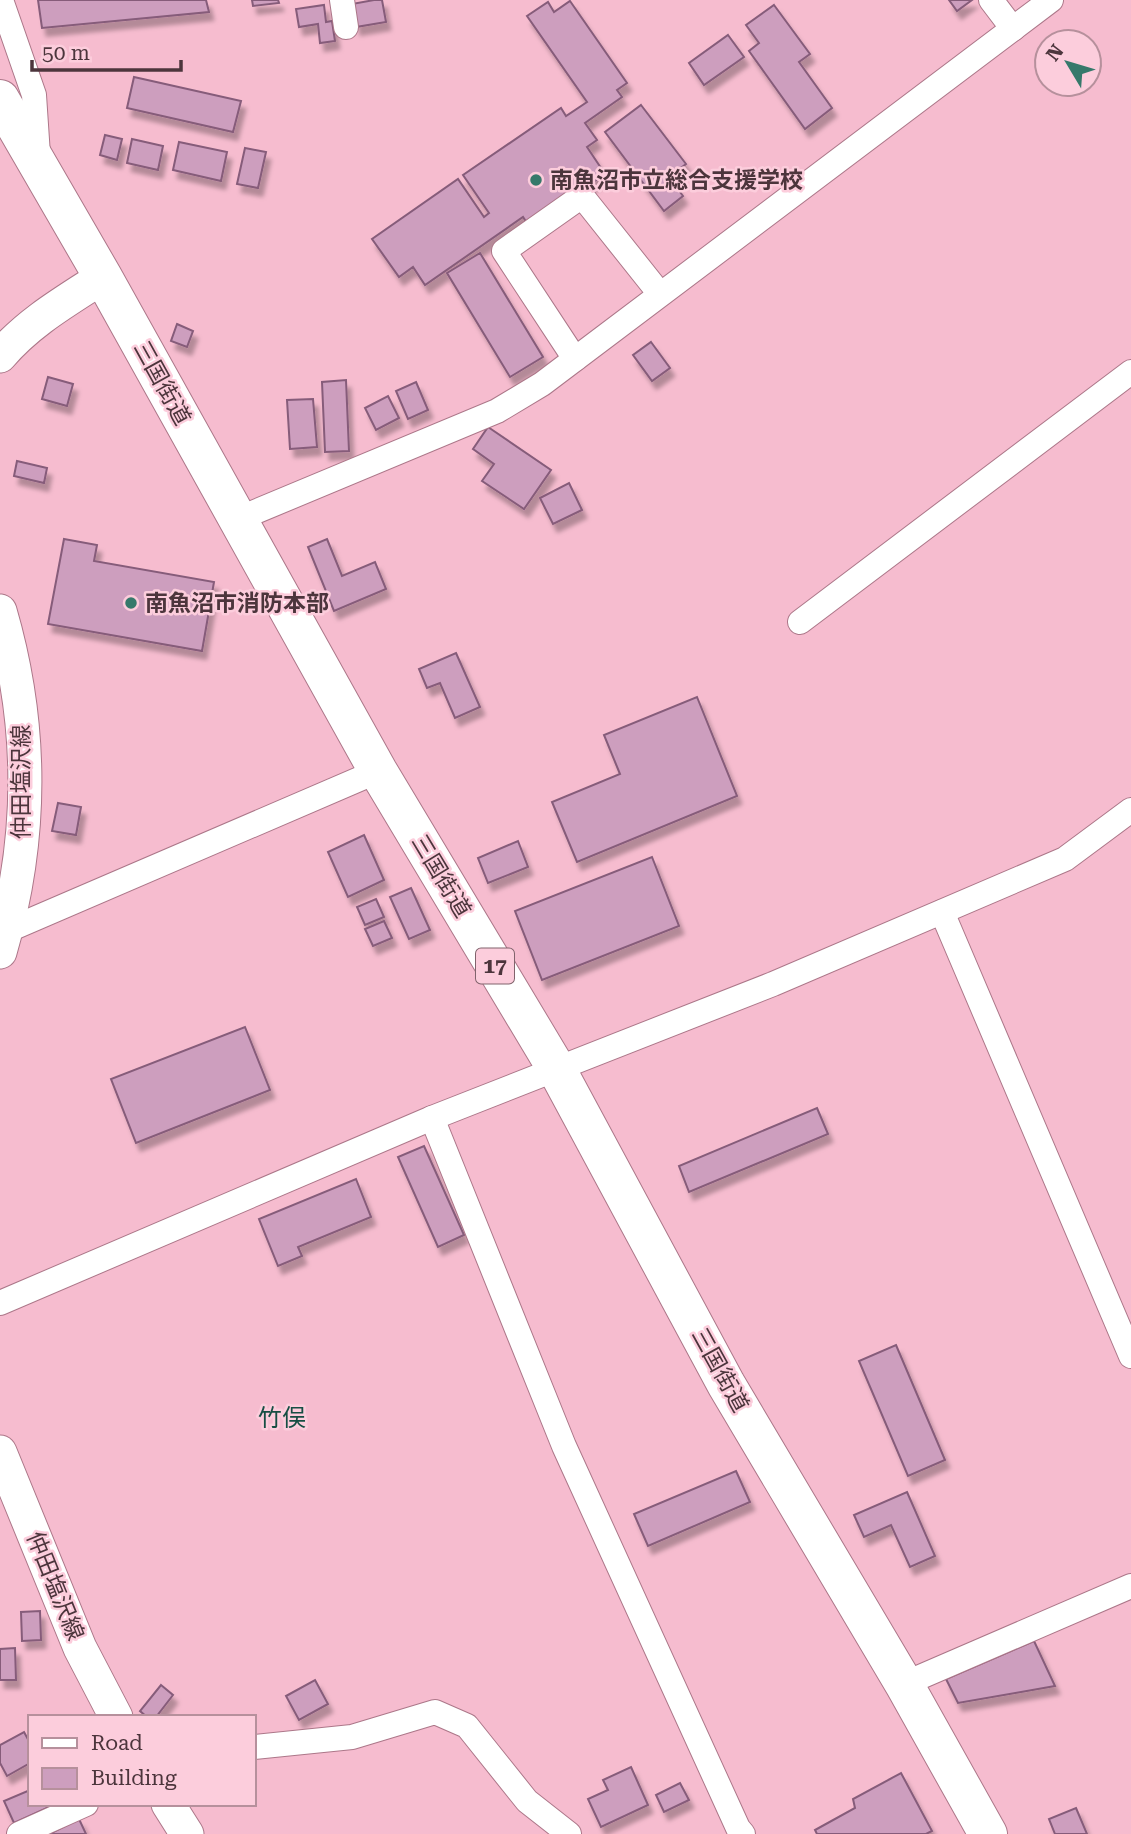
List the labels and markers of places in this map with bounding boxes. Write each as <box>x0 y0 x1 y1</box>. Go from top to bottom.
place label: 南魚沼市立総合支援学校 <box>550 167 803 194</box>
marker: 南魚沼市立総合支援学校 <box>528 172 544 188</box>
place label: 南魚沼市消防本部 <box>145 590 329 617</box>
marker: 南魚沼市消防本部 <box>123 595 139 611</box>

